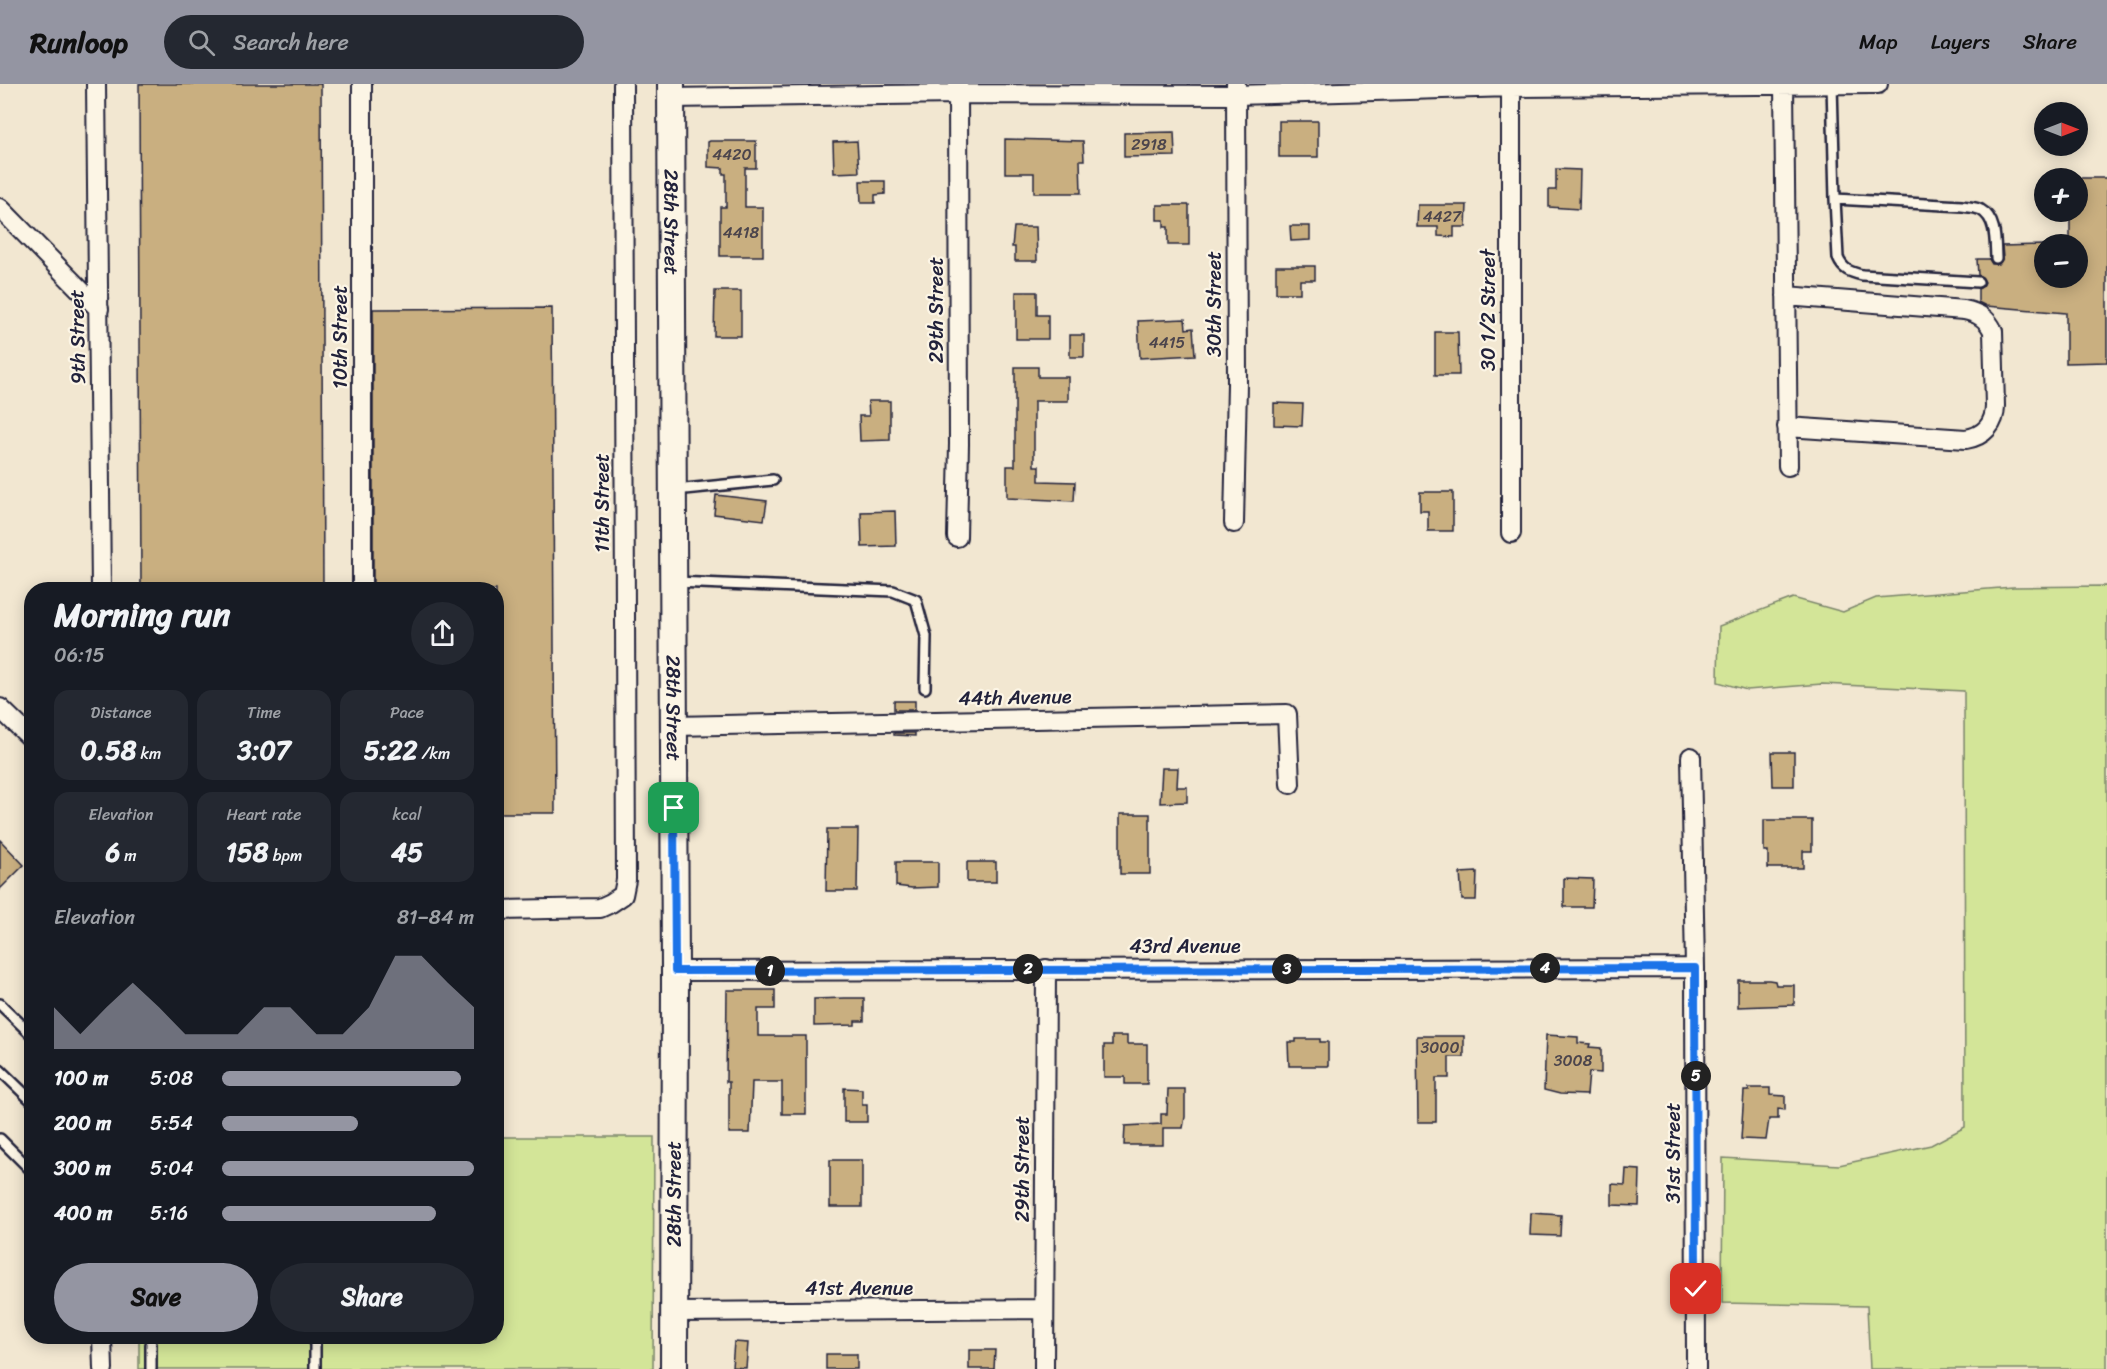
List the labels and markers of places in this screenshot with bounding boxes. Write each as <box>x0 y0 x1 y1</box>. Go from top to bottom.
pin <box>648 782 699 833</box>
pin: 4 <box>1530 953 1560 983</box>
pin: 2 <box>1013 954 1043 984</box>
pin: 3 <box>1272 954 1302 984</box>
pin: 1 <box>755 956 785 986</box>
pin: 5 <box>1681 1061 1711 1091</box>
pin <box>1670 1263 1721 1314</box>

